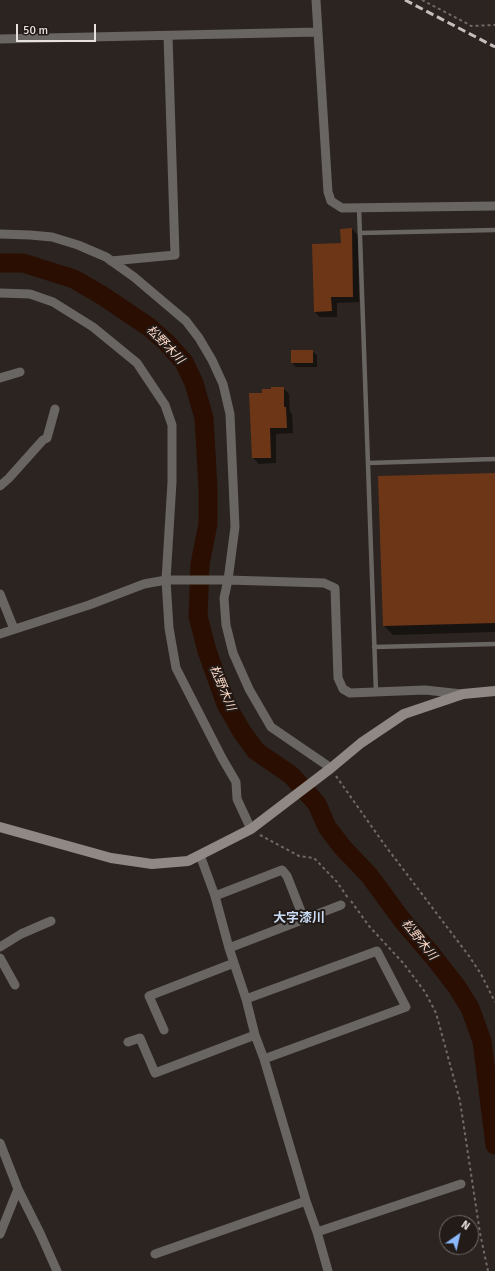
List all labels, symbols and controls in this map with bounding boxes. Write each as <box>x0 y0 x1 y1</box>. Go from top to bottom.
scale bar <box>18 16 98 42</box>
text: 50 m <box>23 23 48 38</box>
water label: 松野木川 <box>143 323 187 367</box>
water label: 松野木川 <box>206 663 238 713</box>
district label: 大字漆川 <box>273 911 325 927</box>
water label: 松野木川 <box>398 917 440 963</box>
north arrow <box>439 1215 479 1255</box>
text: N <box>459 1218 472 1233</box>

